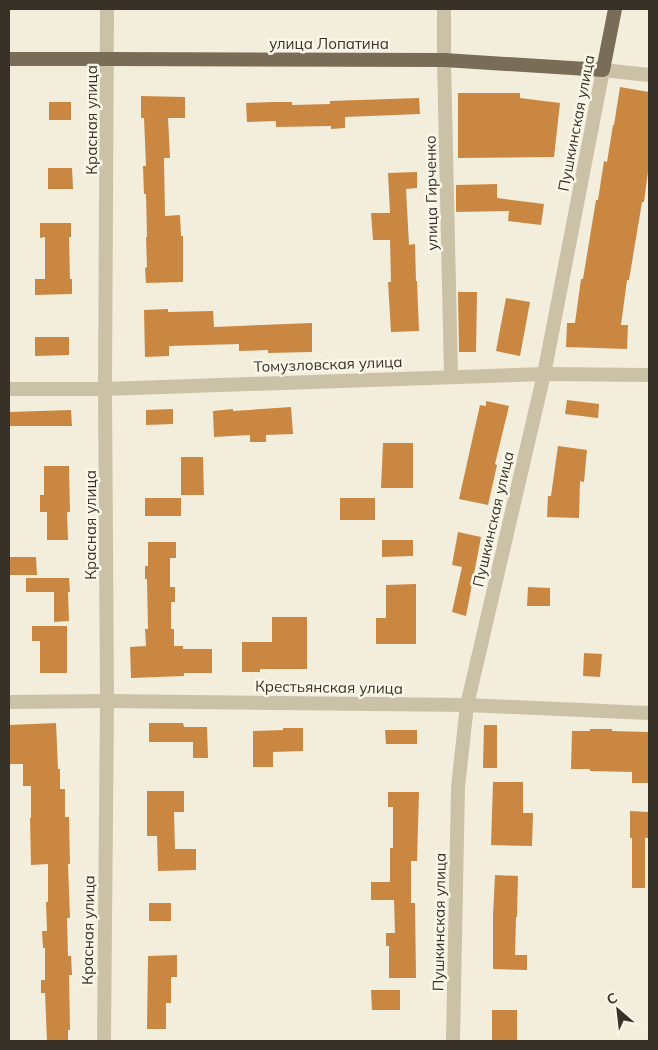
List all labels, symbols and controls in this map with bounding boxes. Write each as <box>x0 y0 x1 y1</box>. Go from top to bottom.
street label: улица Лопатина <box>269 34 389 53</box>
street label: Пушкинская улица <box>553 53 599 193</box>
street label: Красная улица <box>82 65 101 175</box>
street label: улица Гирченко <box>420 135 442 251</box>
street label: Томузловская улица <box>253 352 403 376</box>
street label: Пушкинская улица <box>468 449 518 589</box>
street label: Красная улица <box>81 470 100 580</box>
street label: Крестьянская улица <box>255 676 403 698</box>
street label: Пушкинская улица <box>428 853 450 991</box>
street label: Красная улица <box>78 875 98 985</box>
north arrow <box>593 985 643 1035</box>
text: С <box>603 988 620 1009</box>

